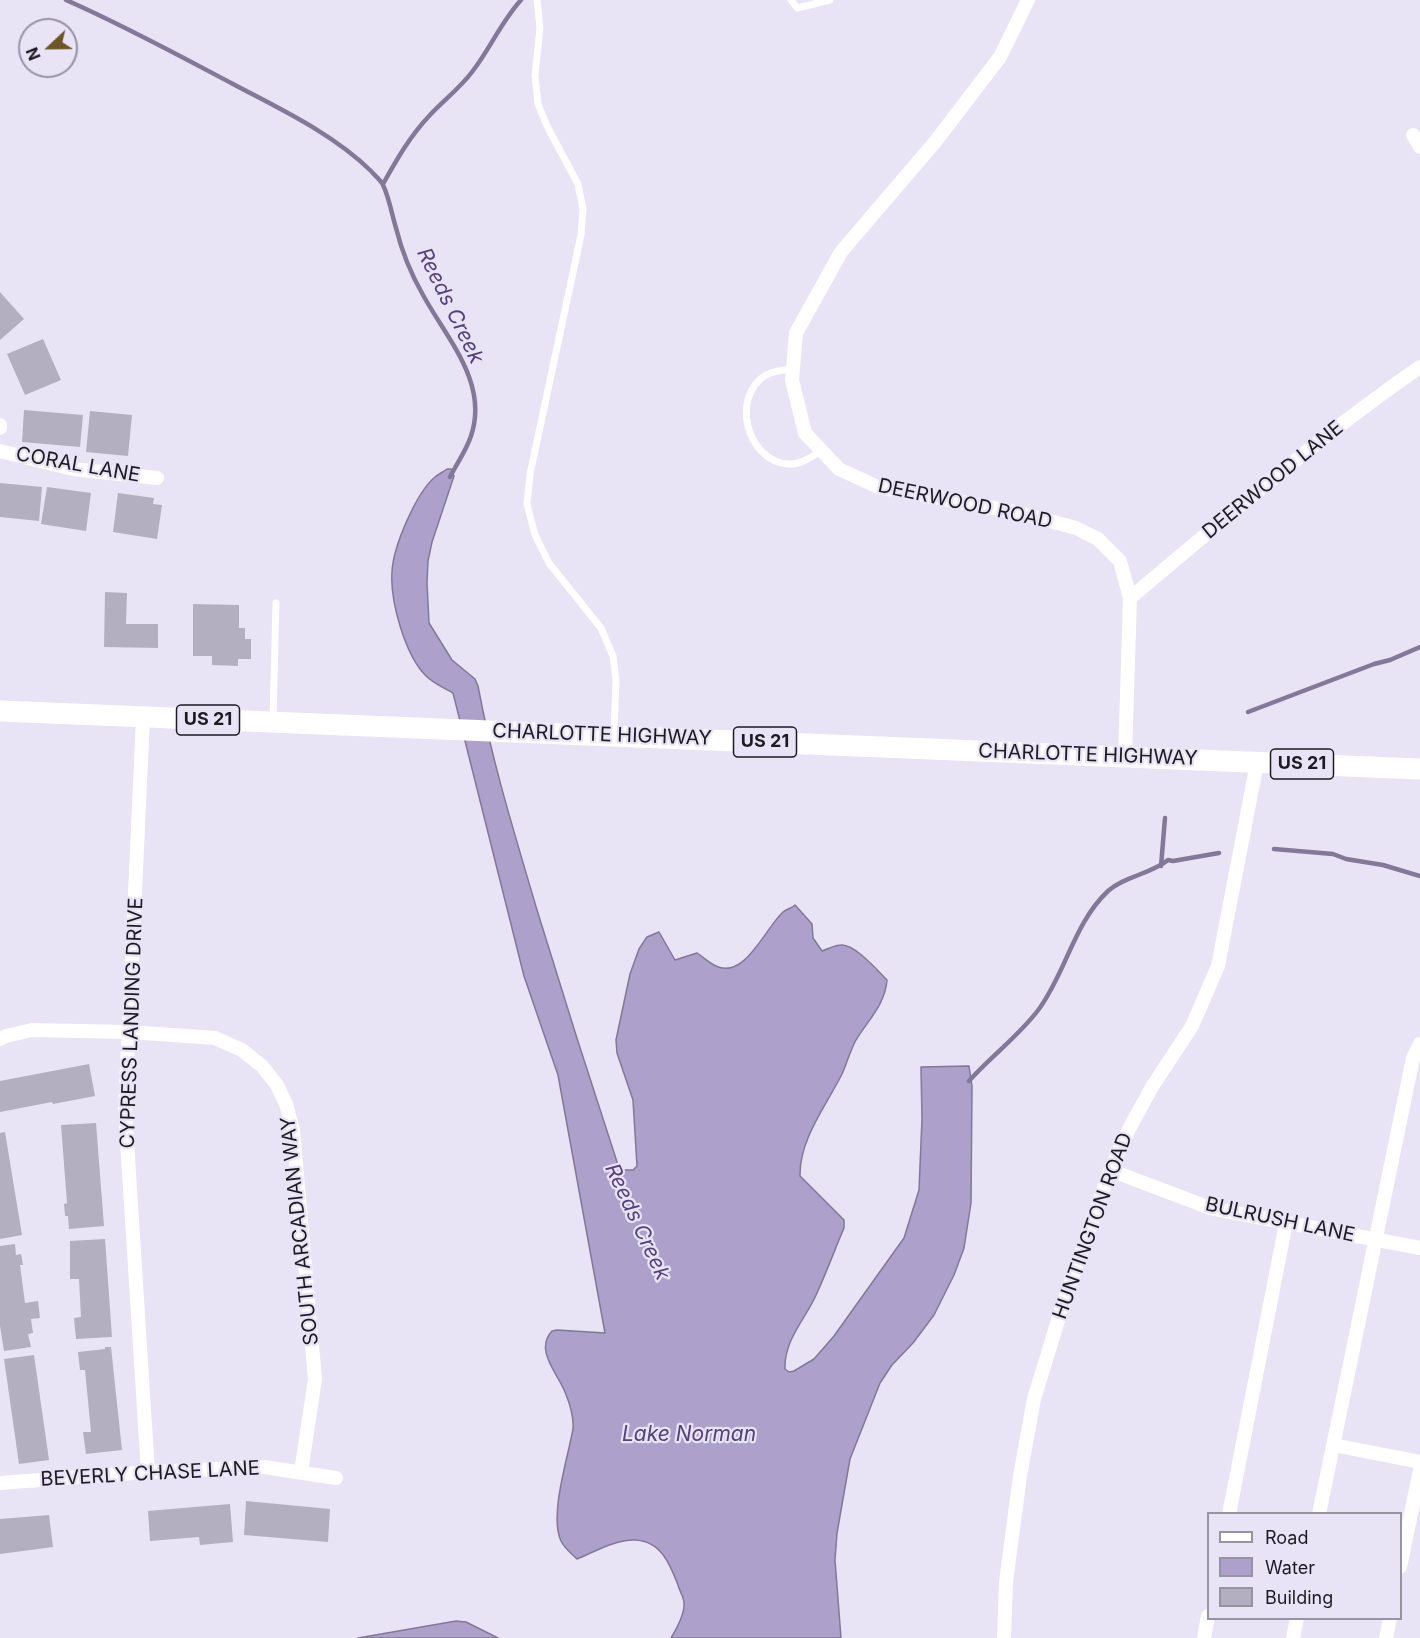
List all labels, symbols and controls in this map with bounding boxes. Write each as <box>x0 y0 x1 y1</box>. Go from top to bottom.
north arrow <box>18 18 78 78</box>
text: N <box>22 45 45 63</box>
water label: Reeds Creek <box>411 244 489 368</box>
street label: DEERWOOD LANE <box>1198 416 1348 544</box>
street label: CORAL LANE <box>14 442 142 488</box>
street label: DEERWOOD ROAD <box>876 474 1054 534</box>
road number: US 21 <box>176 705 240 735</box>
street label: CHARLOTTE HIGHWAY <box>492 719 712 751</box>
road number: US 21 <box>734 727 796 757</box>
street label: CHARLOTTE HIGHWAY <box>978 739 1198 771</box>
road number: US 21 <box>1270 749 1334 779</box>
street label: CYPRESS LANDING DRIVE <box>116 897 148 1149</box>
street label: SOUTH ARCADIAN WAY <box>276 1115 324 1347</box>
street label: HUNTINGTON ROAD <box>1048 1130 1138 1322</box>
water label: Reeds Creek <box>599 1160 675 1284</box>
street label: BULRUSH LANE <box>1203 1192 1357 1248</box>
water label: Lake Norman <box>622 1422 756 1448</box>
street label: BEVERLY CHASE LANE <box>40 1456 260 1492</box>
legend <box>1207 1512 1402 1620</box>
text: Road <box>1265 1527 1308 1548</box>
text: Water <box>1265 1557 1315 1578</box>
text: Building <box>1265 1587 1333 1608</box>

